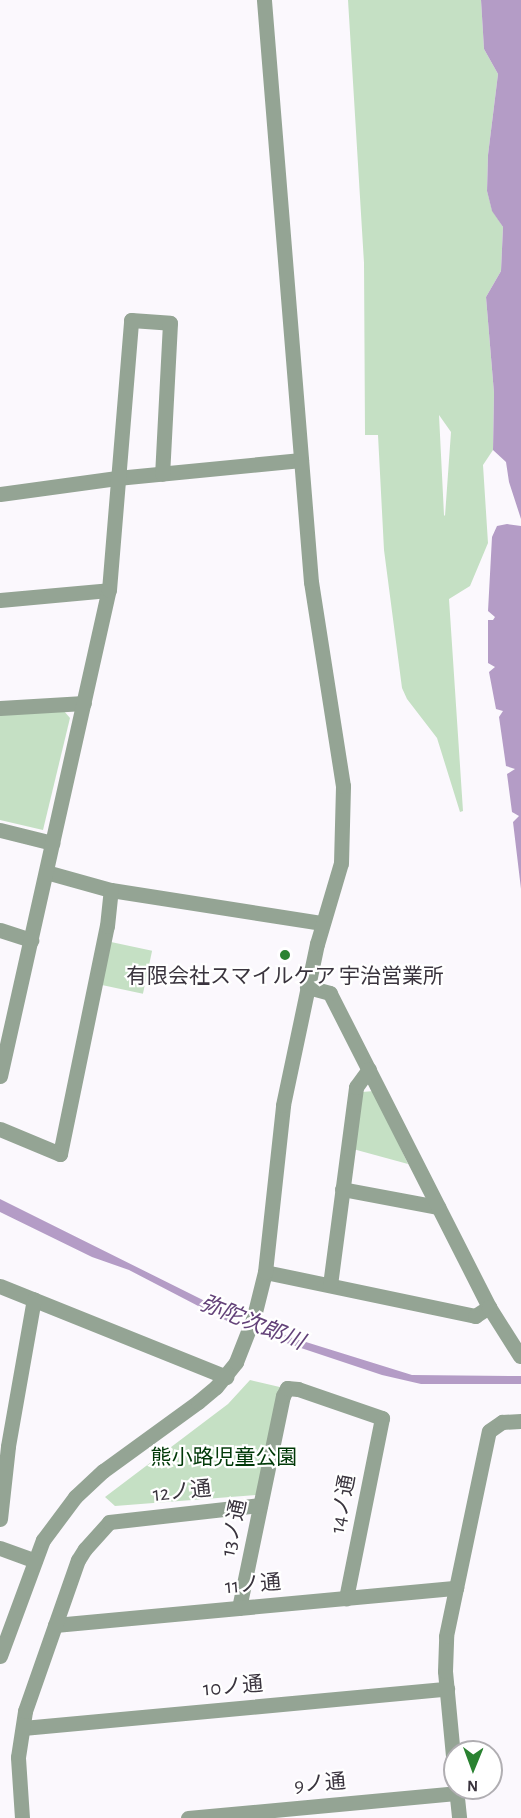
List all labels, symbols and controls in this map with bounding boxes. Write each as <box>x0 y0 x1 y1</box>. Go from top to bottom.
marker: 有限会社スマイルケア 宇治営業所 <box>278 948 292 962</box>
place label: 有限会社スマイルケア 宇治営業所 <box>126 964 444 990</box>
water label: 弥陀次郎川 <box>196 1290 308 1356</box>
park label: 熊小路児童公園 <box>151 1445 297 1471</box>
street label: 14ノ通 <box>325 1472 361 1536</box>
street label: 12ノ通 <box>151 1476 213 1508</box>
street label: 13ノ通 <box>216 1497 252 1559</box>
street label: 11ノ通 <box>224 1570 282 1600</box>
street label: 10ノ通 <box>202 1672 264 1702</box>
north arrow <box>443 1740 503 1800</box>
street label: 9ノ通 <box>293 1769 347 1799</box>
text: N <box>467 1778 478 1794</box>

